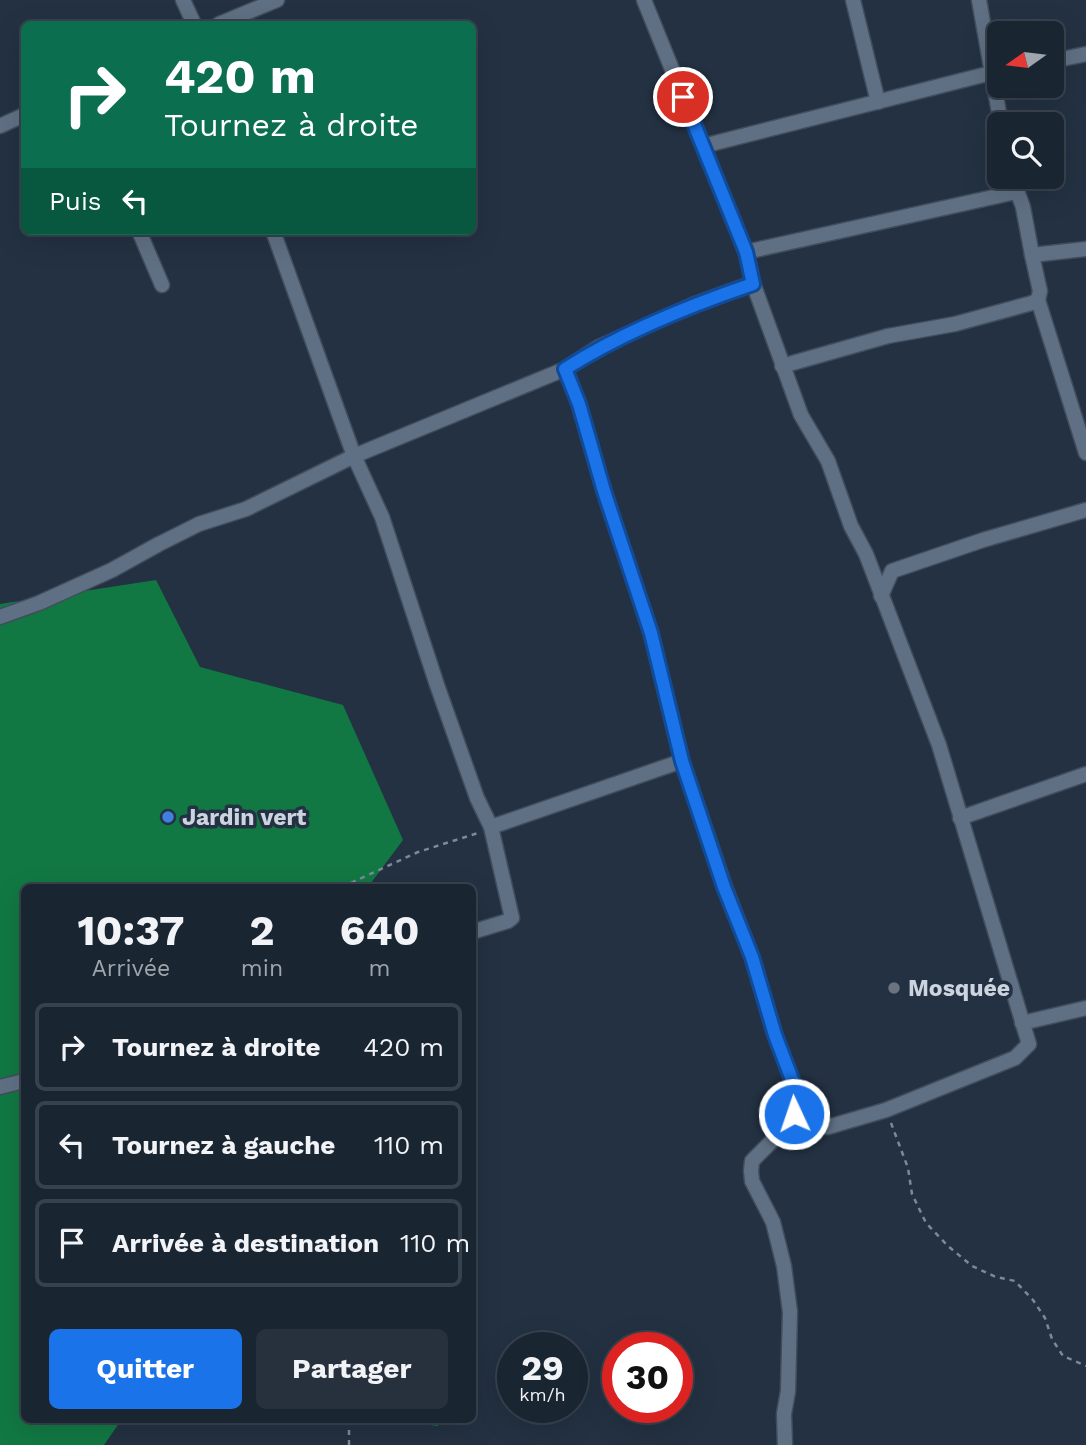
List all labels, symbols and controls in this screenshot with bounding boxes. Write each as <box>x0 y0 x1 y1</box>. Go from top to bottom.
north arrow <box>987 21 1064 98</box>
map controls <box>987 21 1064 189</box>
text: 420 m <box>164 47 316 105</box>
icon: right <box>49 49 140 140</box>
pin <box>653 67 713 127</box>
icon: arrive <box>664 78 702 116</box>
text: Tournez à droite <box>164 106 419 144</box>
button: search <box>987 112 1064 189</box>
icon: left <box>116 182 154 220</box>
text: Puis <box>49 186 102 216</box>
place label: Jardin vert <box>182 804 306 831</box>
marker: Jardin vert <box>160 809 176 825</box>
text: 10:37 <box>77 906 184 955</box>
text: 2 <box>249 906 275 955</box>
text: 640 <box>340 906 420 955</box>
text: Arrivée <box>92 955 170 982</box>
text: min <box>241 955 283 982</box>
text: m <box>369 955 391 982</box>
place label: Mosquée <box>908 975 1010 1002</box>
marker: Mosquée <box>886 980 902 996</box>
icon: right <box>53 1028 91 1066</box>
text: Tournez à droite <box>112 1032 321 1062</box>
text: 420 m <box>363 1032 444 1062</box>
position arrow <box>757 1077 831 1151</box>
icon: left <box>53 1126 91 1164</box>
text: Tournez à gauche <box>112 1130 335 1160</box>
text: 110 m <box>374 1130 444 1160</box>
icon: arrive <box>53 1224 91 1262</box>
text: Arrivée à destination <box>112 1228 379 1258</box>
text: 110 m <box>400 1228 470 1258</box>
button: Quitter <box>49 1329 242 1409</box>
button: Partager <box>256 1329 448 1409</box>
speed limit sign: 30 <box>602 1332 693 1423</box>
text: 29 <box>521 1347 564 1389</box>
text: km/h <box>519 1384 566 1405</box>

